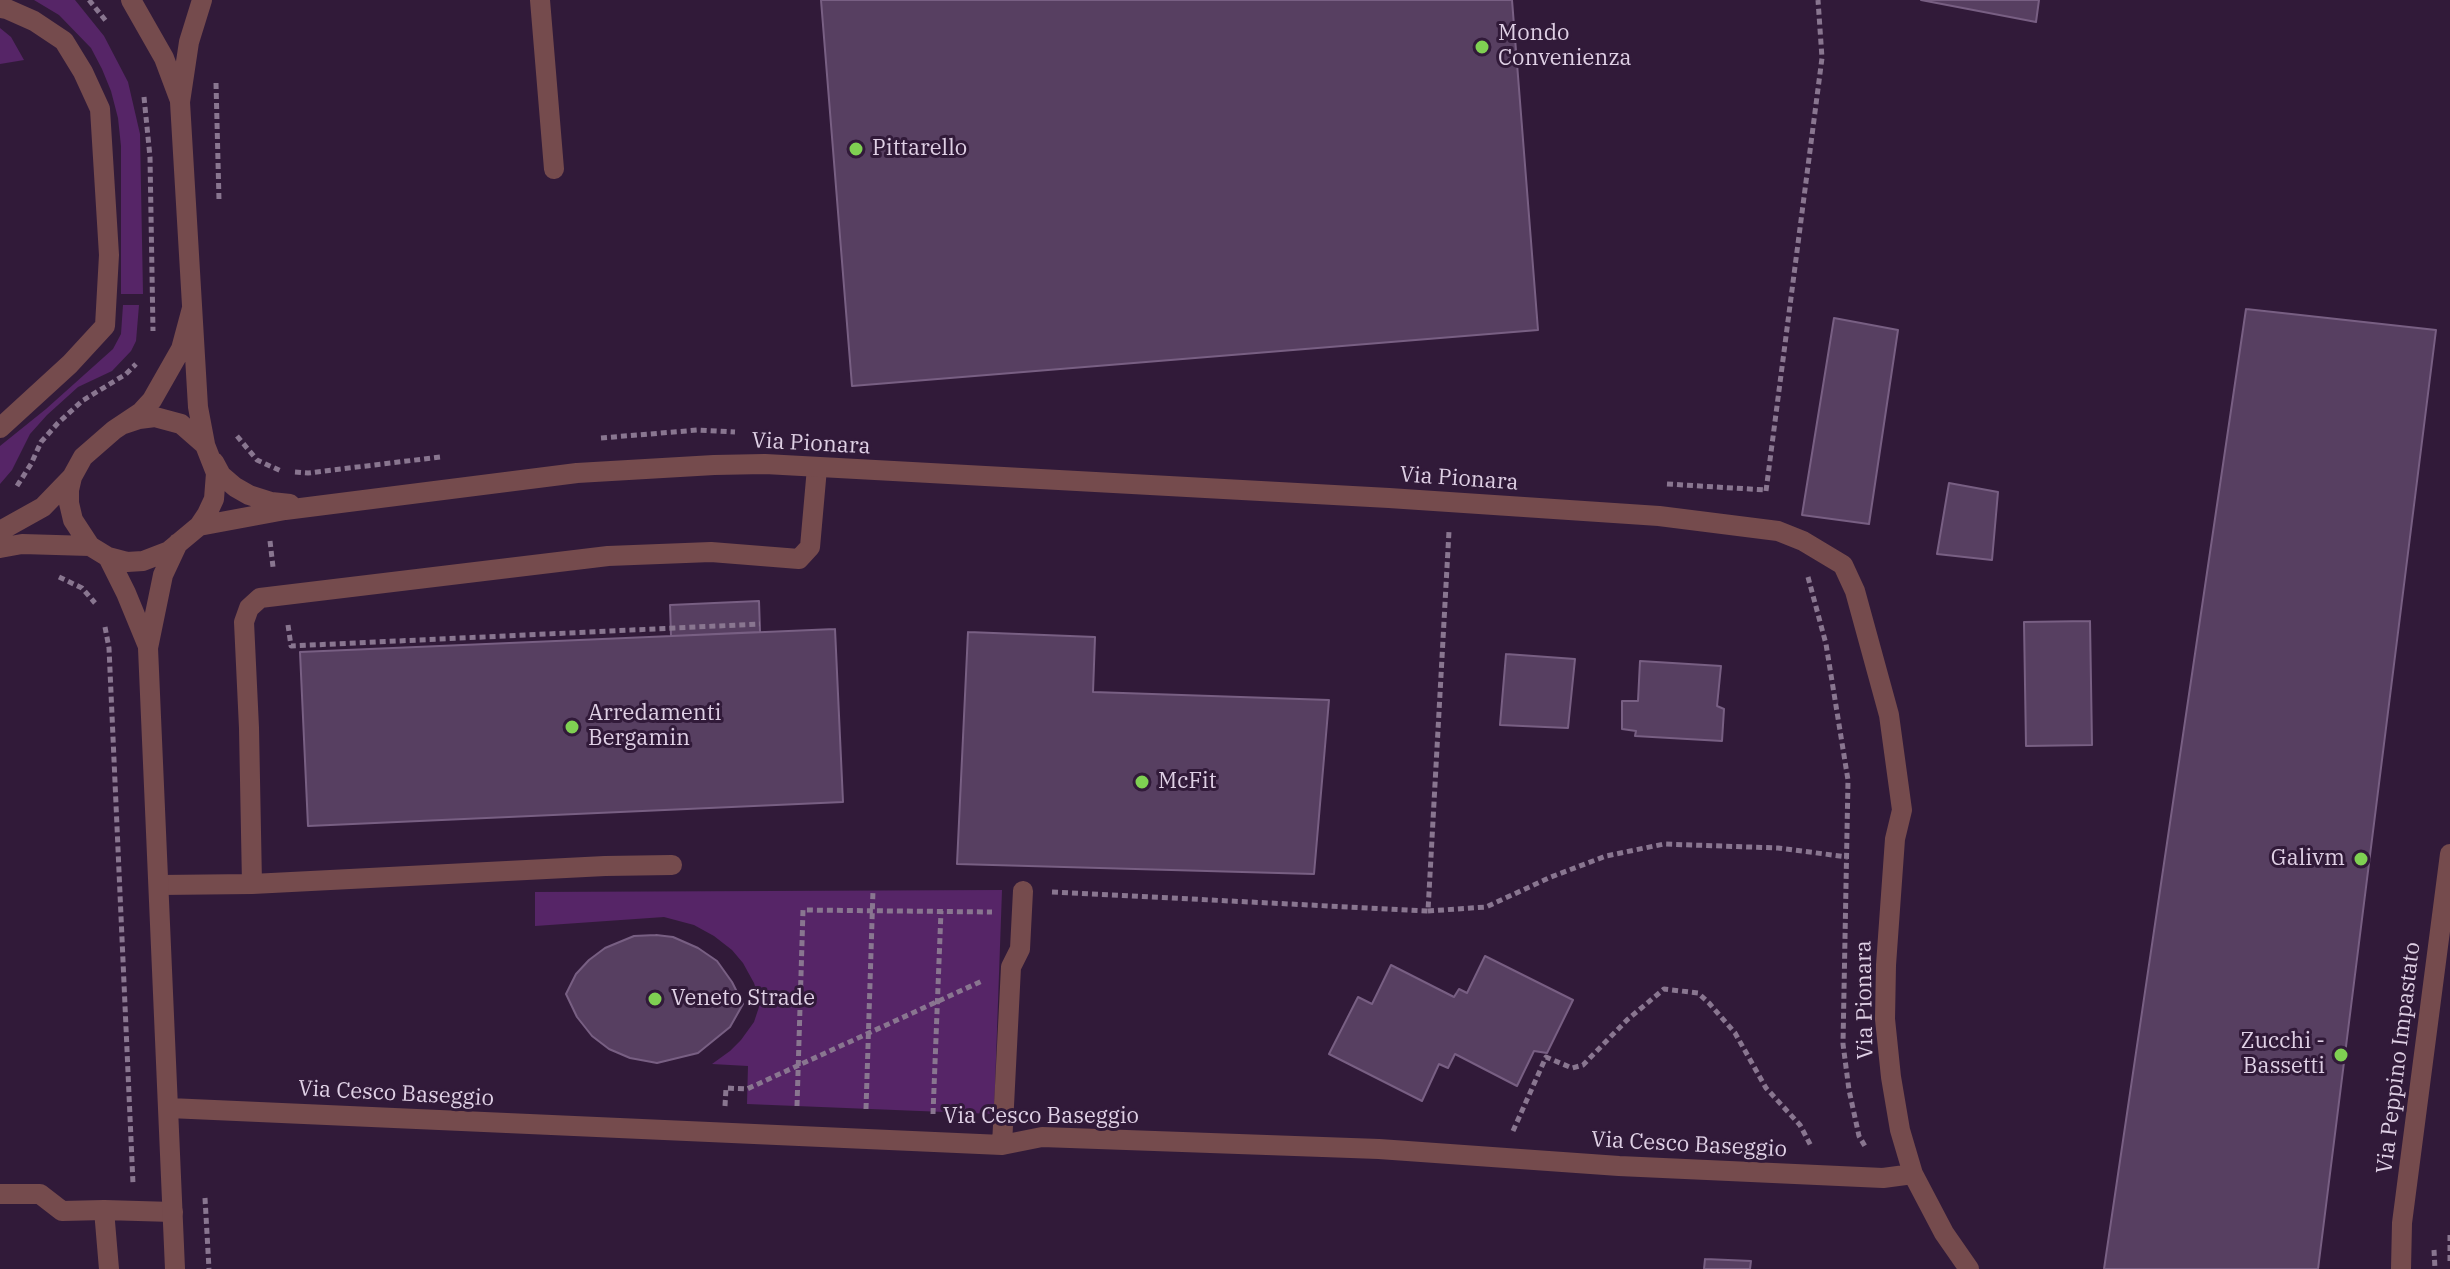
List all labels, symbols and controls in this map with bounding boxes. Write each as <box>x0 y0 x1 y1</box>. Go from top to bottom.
place label: Mondo Convenienza <box>1498 21 1632 72</box>
marker: Mondo Convenienza <box>1473 38 1491 56</box>
place label: Pittarello <box>872 136 967 162</box>
marker: Pittarello <box>847 140 865 158</box>
street label: Via Pionara <box>751 428 871 460</box>
street label: Via Pionara <box>1399 462 1519 496</box>
place label: Arredamenti Bergamin <box>588 701 721 752</box>
marker: Arredamenti Bergamin <box>563 718 581 736</box>
place label: McFit <box>1158 769 1216 795</box>
marker: McFit <box>1133 773 1151 791</box>
place label: Galivm <box>2271 846 2345 872</box>
marker: Galivm <box>2352 850 2370 868</box>
street label: Via Pionara <box>1851 940 1879 1060</box>
street label: Via Peppino Impastato <box>2372 941 2426 1175</box>
place label: Veneto Strade <box>671 986 815 1012</box>
marker: Veneto Strade <box>646 990 664 1008</box>
place label: Zucchi - Bassetti <box>2241 1029 2325 1080</box>
marker: Zucchi - Bassetti <box>2332 1046 2350 1064</box>
street label: Via Cesco Baseggio <box>297 1076 495 1112</box>
street label: Via Cesco Baseggio <box>943 1104 1139 1130</box>
street label: Via Cesco Baseggio <box>1590 1127 1788 1163</box>

